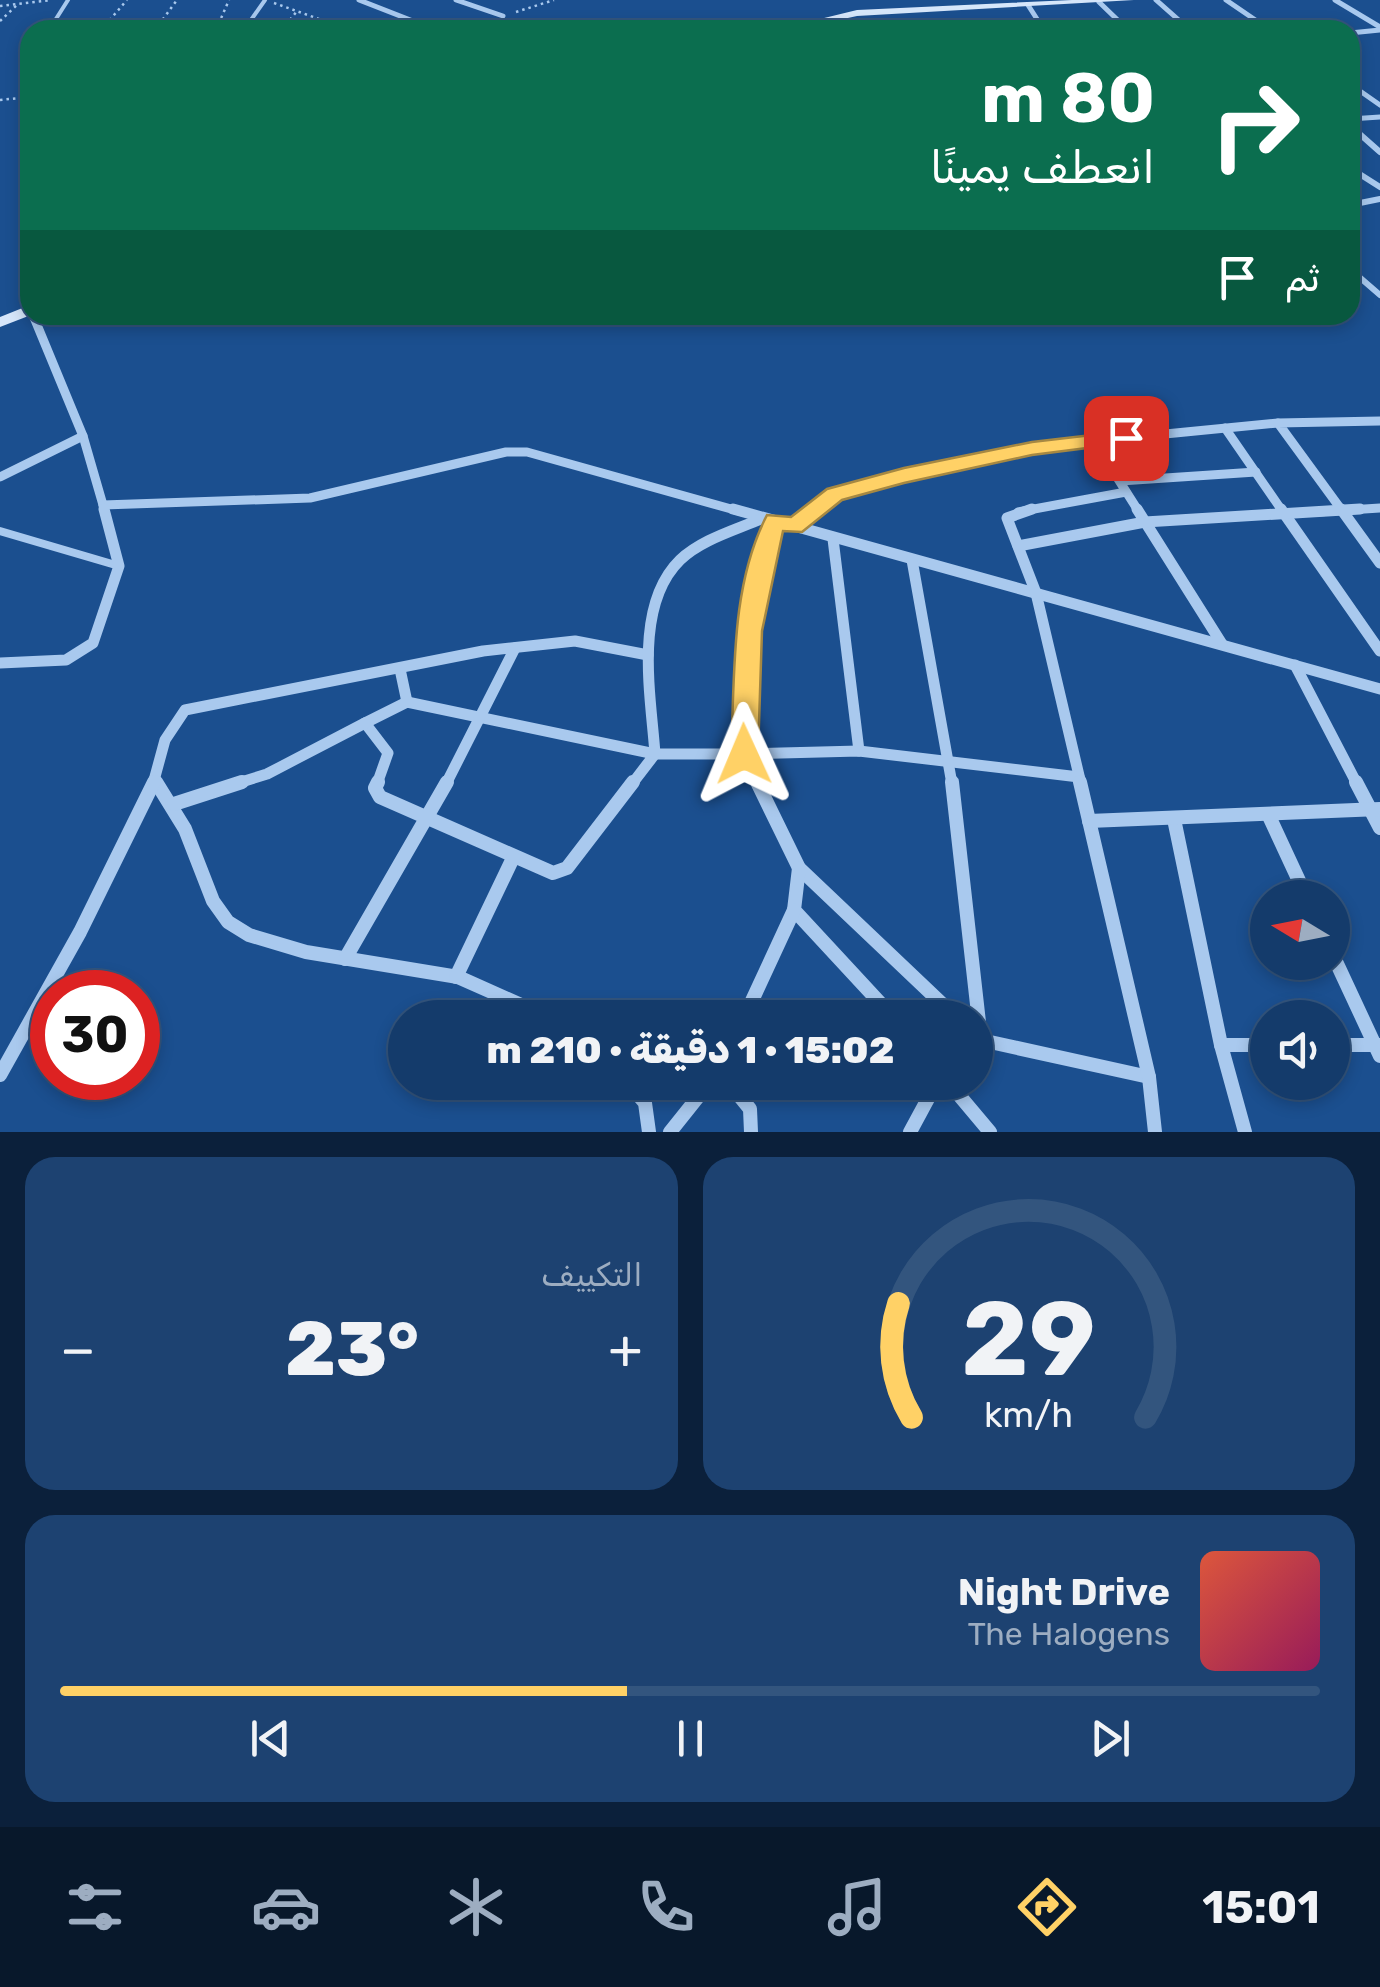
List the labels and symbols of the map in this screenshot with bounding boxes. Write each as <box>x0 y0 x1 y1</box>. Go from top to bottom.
pin <box>1084 396 1169 481</box>
position arrow <box>692 702 796 806</box>
north arrow <box>1250 880 1350 980</box>
speed limit sign: 30 <box>30 970 160 1100</box>

